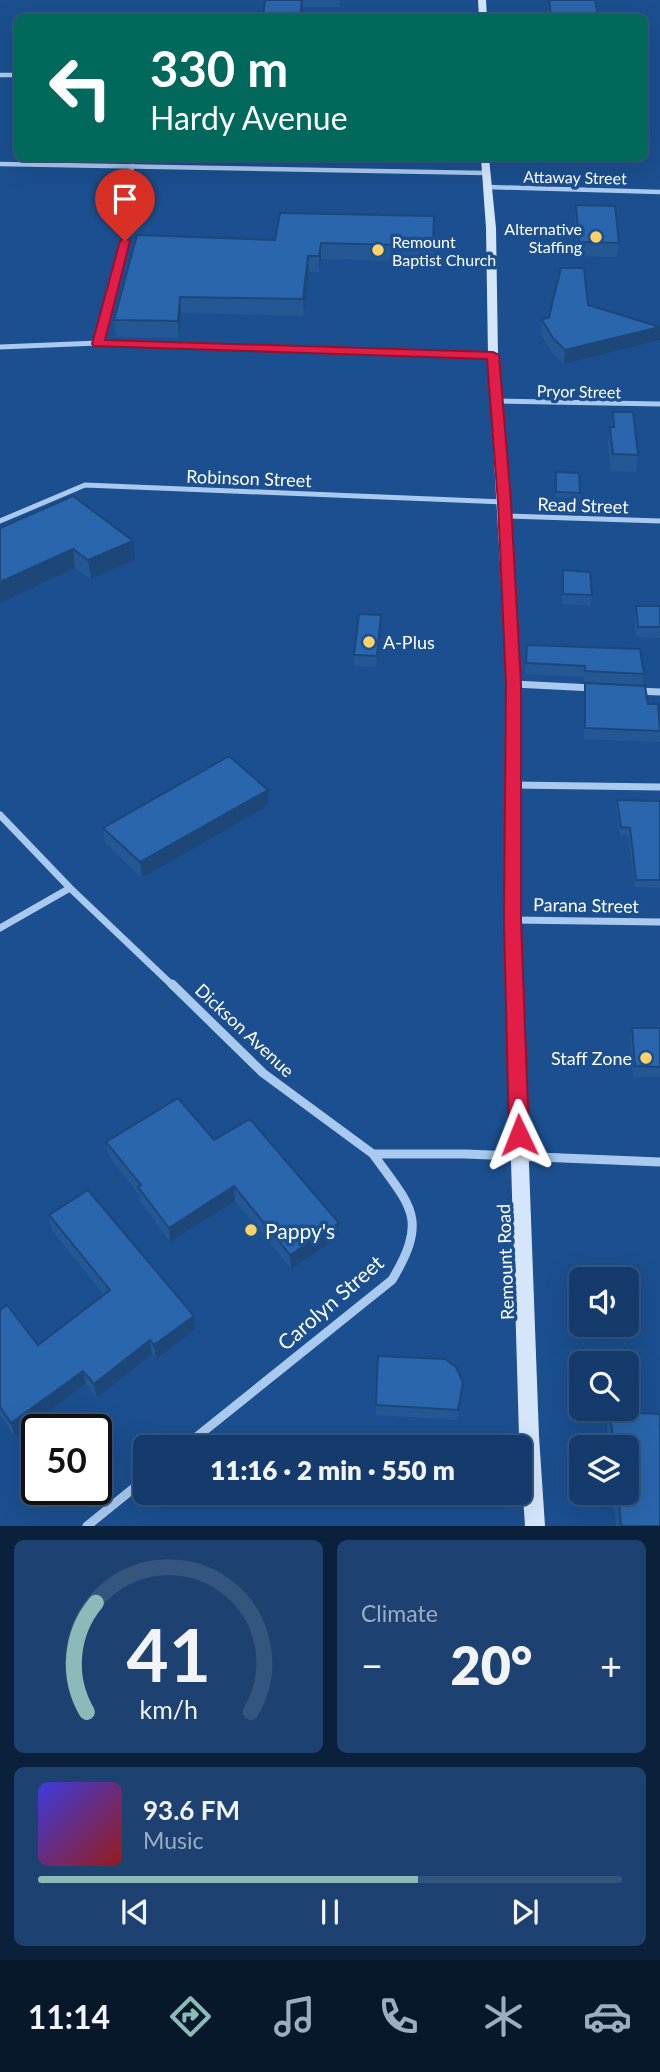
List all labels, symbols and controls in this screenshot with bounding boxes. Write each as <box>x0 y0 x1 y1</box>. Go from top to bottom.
text: 330 m <box>150 39 288 97</box>
icon: left <box>35 42 126 133</box>
text: Hardy Avenue <box>150 98 348 137</box>
street label: Attaway Street <box>523 167 627 187</box>
pin <box>95 169 155 241</box>
icon: arrive <box>106 180 144 218</box>
place label: Alternative Staffing <box>504 219 582 256</box>
marker: Alternative Staffing <box>588 229 604 245</box>
place label: Remount Baptist Church <box>392 232 496 269</box>
marker: Remount Baptist Church <box>370 242 386 258</box>
street label: Pryor Street <box>537 381 621 401</box>
street label: Robinson Street <box>186 465 313 491</box>
street label: Read Street <box>537 492 630 518</box>
place label: A-Plus <box>383 631 435 653</box>
marker: A-Plus <box>361 634 377 650</box>
street label: Parana Street <box>533 893 640 917</box>
street label: Dickson Avenue <box>191 979 299 1081</box>
place label: Staff Zone <box>551 1047 632 1069</box>
marker: Staff Zone <box>638 1050 654 1066</box>
position arrow <box>482 1098 556 1172</box>
street label: Remount Road <box>492 1204 518 1320</box>
place label: Pappy's <box>265 1218 335 1243</box>
marker: Pappy's <box>243 1222 259 1238</box>
street label: Carolyn Street <box>272 1249 388 1355</box>
map controls <box>569 1267 639 1505</box>
button: sound <box>569 1267 639 1337</box>
button: search <box>569 1351 639 1421</box>
speed limit sign: 50 <box>21 1414 112 1505</box>
button: layers <box>569 1435 639 1505</box>
text: 11:16 · 2 min · 550 m <box>210 1454 455 1486</box>
text: Climate <box>361 1599 438 1627</box>
text: 41 <box>126 1611 211 1699</box>
text: 20° <box>451 1634 532 1696</box>
text: − <box>361 1642 383 1688</box>
text: + <box>600 1642 622 1688</box>
text: km/h <box>139 1694 198 1724</box>
text: 93.6 FM <box>143 1794 240 1826</box>
text: Music <box>143 1826 203 1854</box>
icon: previous <box>116 1893 154 1931</box>
icon: pause <box>311 1893 349 1931</box>
icon: next <box>506 1893 544 1931</box>
icon: directions <box>166 1992 215 2041</box>
icon: music <box>270 1992 319 2041</box>
icon: phone <box>374 1992 423 2041</box>
icon: climate <box>479 1992 528 2041</box>
icon: car <box>583 1992 632 2041</box>
text: 11:14 <box>28 1997 110 2036</box>

